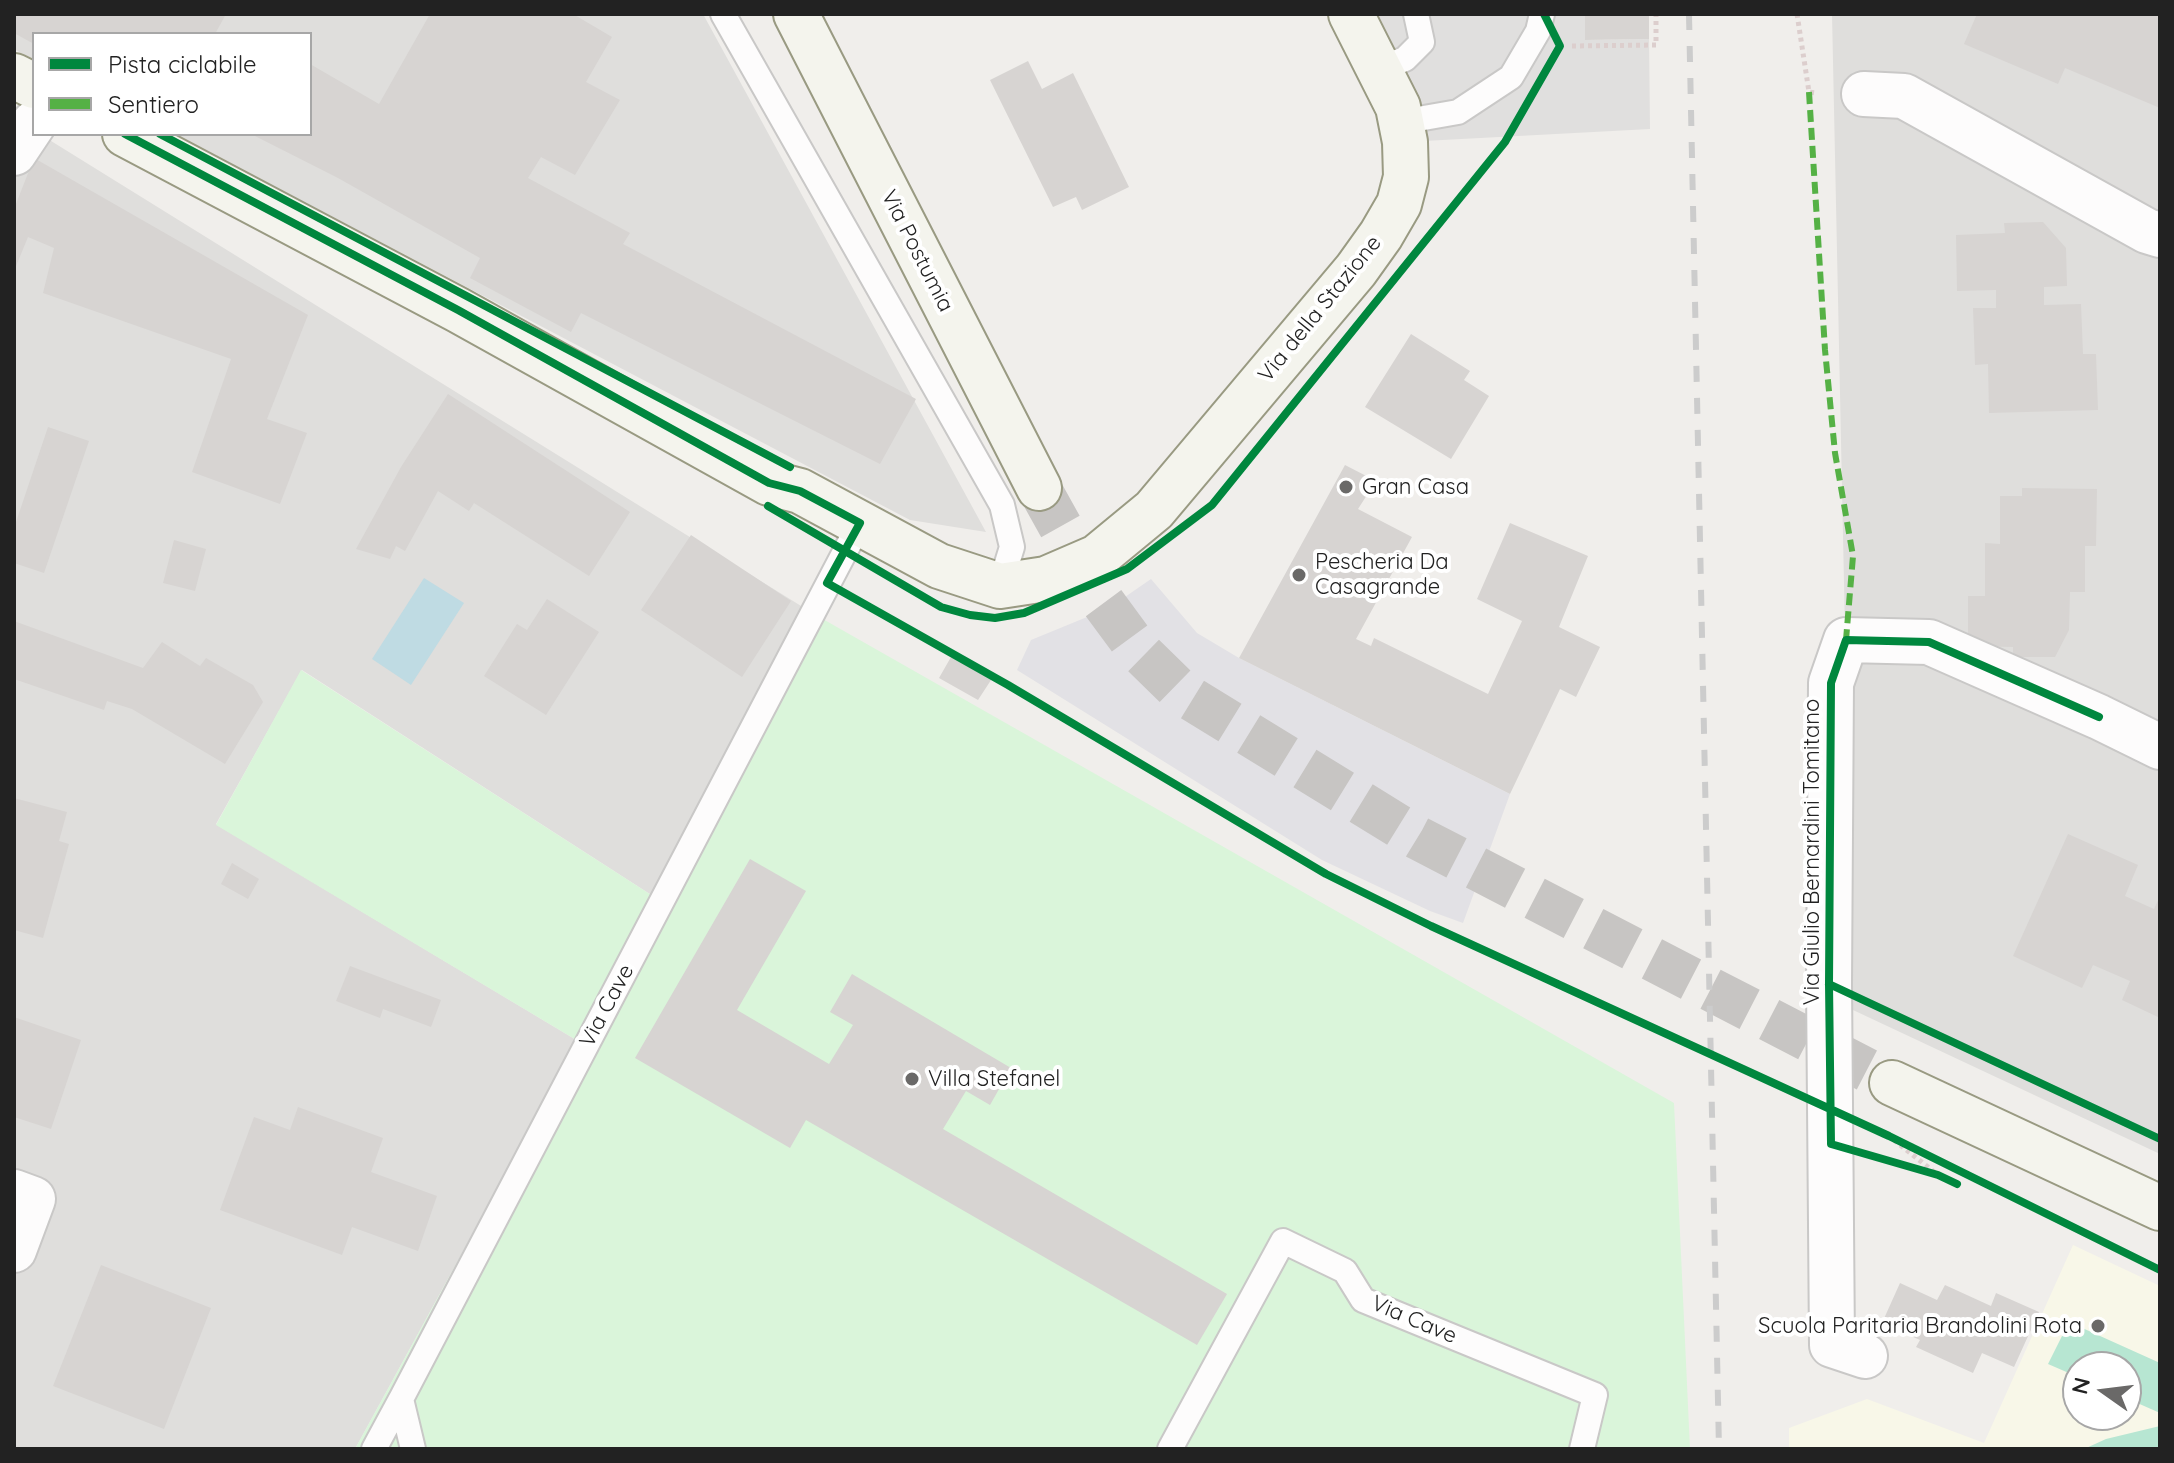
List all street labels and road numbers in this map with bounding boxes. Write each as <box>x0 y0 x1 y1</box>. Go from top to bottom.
street label: Via Postumia <box>875 186 959 316</box>
street label: Via della Stazione <box>1253 230 1387 388</box>
street label: Via Giulio Bernardini Tomitano <box>1799 699 1825 1005</box>
street label: Via Cave <box>574 960 640 1052</box>
street label: Via Cave <box>1367 1290 1461 1350</box>

